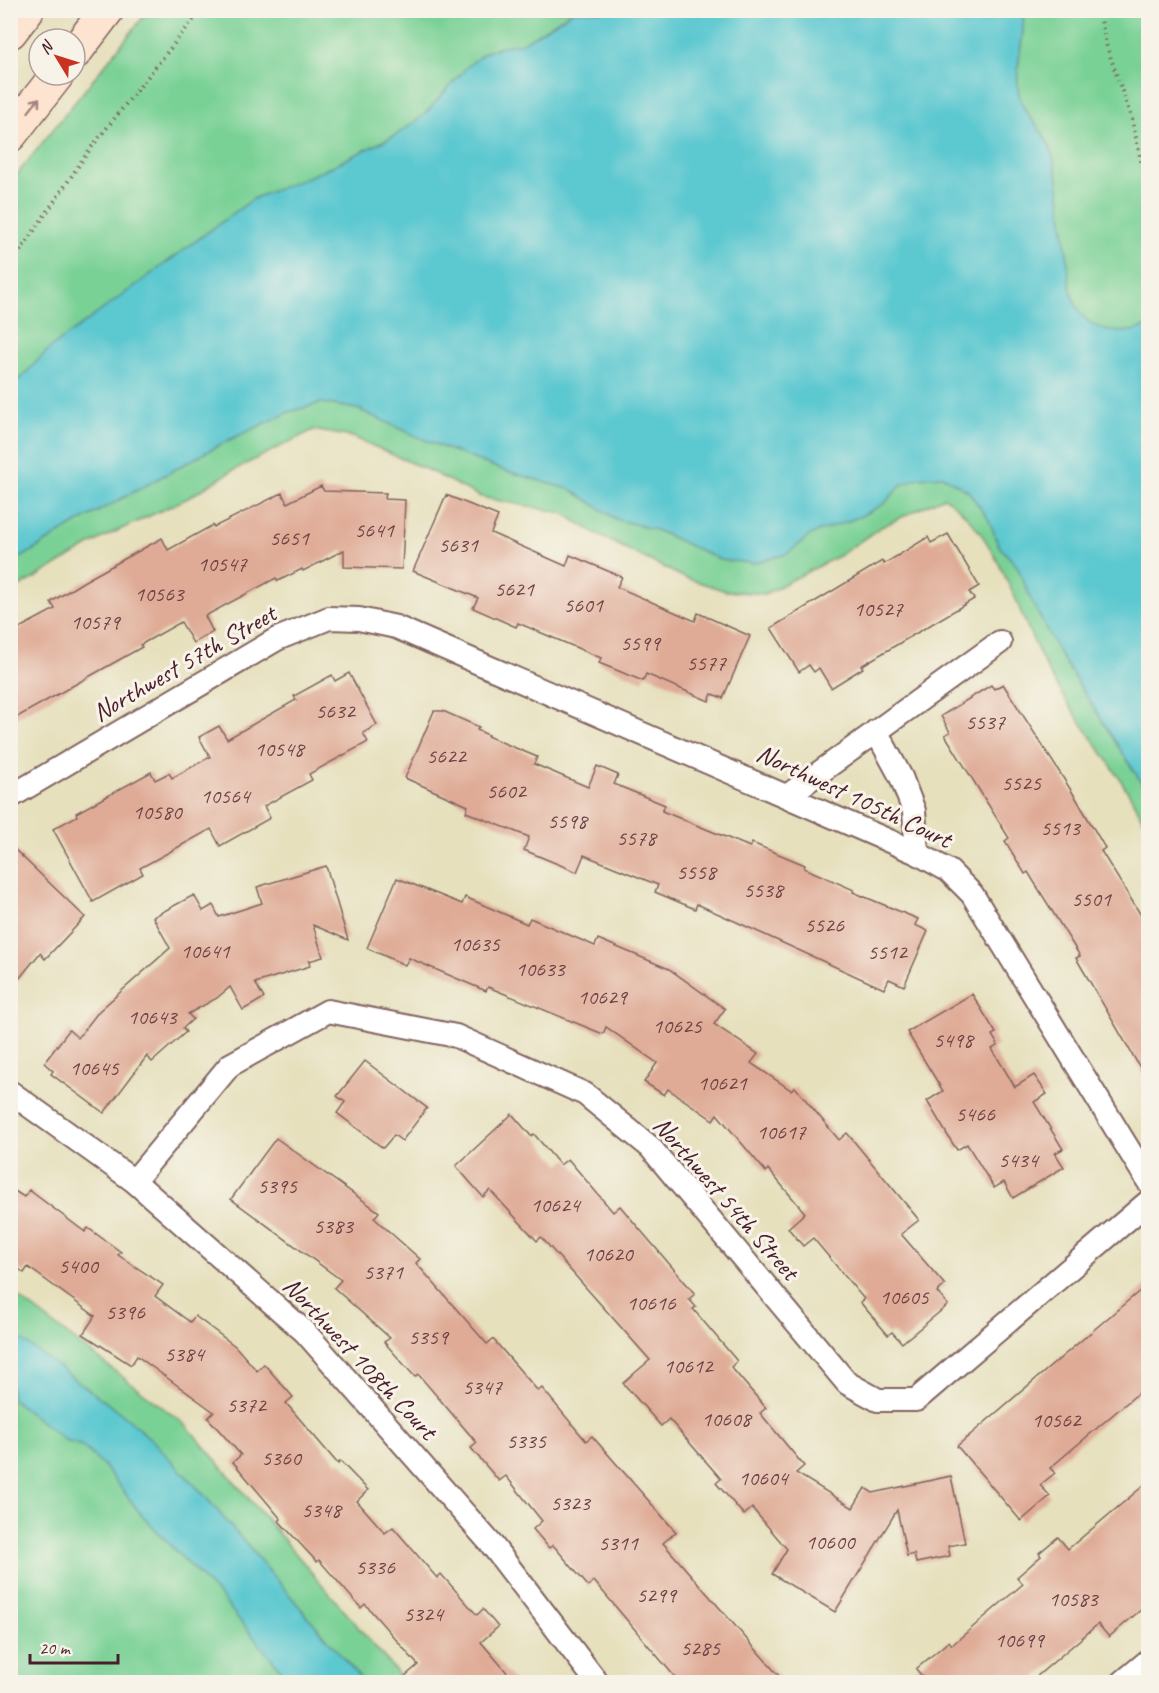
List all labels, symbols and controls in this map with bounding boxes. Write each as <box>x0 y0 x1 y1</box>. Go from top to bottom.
north arrow <box>27 27 87 87</box>
text: N <box>35 36 59 58</box>
one-way arrow <box>27 97 40 113</box>
house number: 5641 <box>354 516 395 544</box>
house number: 5651 <box>269 524 310 552</box>
house number: 5631 <box>438 531 479 559</box>
house number: 10547 <box>197 550 248 578</box>
house number: 5621 <box>494 575 535 603</box>
house number: 10563 <box>134 580 186 608</box>
house number: 5601 <box>563 591 604 619</box>
house number: 10527 <box>853 595 904 623</box>
street label: Northwest 57th Street <box>86 596 284 729</box>
house number: 10579 <box>70 608 122 636</box>
house number: 5599 <box>620 629 662 657</box>
house number: 5577 <box>686 649 727 677</box>
house number: 5632 <box>315 697 357 725</box>
house number: 5537 <box>965 708 1006 736</box>
house number: 10548 <box>254 735 306 763</box>
street label: Northwest 105th Court <box>751 736 959 857</box>
house number: 5622 <box>426 742 468 770</box>
house number: 5525 <box>1001 769 1042 797</box>
house number: 5602 <box>486 777 528 805</box>
house number: 10564 <box>200 782 252 810</box>
house number: 10580 <box>132 798 184 826</box>
house number: 5598 <box>547 807 589 835</box>
house number: 5513 <box>1040 814 1082 842</box>
house number: 5578 <box>616 824 658 852</box>
house number: 5558 <box>676 858 718 886</box>
house number: 5538 <box>743 876 785 904</box>
house number: 5501 <box>1071 885 1112 913</box>
house number: 5526 <box>804 911 845 939</box>
house number: 10635 <box>450 930 501 958</box>
house number: 10641 <box>180 937 231 965</box>
house number: 5512 <box>867 938 909 966</box>
house number: 10633 <box>515 955 567 983</box>
house number: 10629 <box>577 983 629 1011</box>
house number: 10643 <box>127 1003 179 1031</box>
house number: 10625 <box>652 1012 703 1040</box>
house number: 5498 <box>933 1026 975 1054</box>
house number: 10645 <box>69 1054 120 1082</box>
house number: 10621 <box>697 1069 748 1097</box>
house number: 5466 <box>955 1100 996 1128</box>
street label: Northwest 54th Street <box>646 1109 808 1289</box>
house number: 10617 <box>756 1118 807 1146</box>
house number: 5434 <box>998 1146 1040 1174</box>
house number: 5395 <box>257 1172 298 1200</box>
house number: 10624 <box>530 1191 582 1219</box>
house number: 5383 <box>313 1212 355 1240</box>
house number: 10620 <box>583 1240 635 1268</box>
house number: 5400 <box>58 1252 100 1280</box>
house number: 5371 <box>363 1258 404 1286</box>
street label: Northwest 108th Court <box>276 1270 446 1448</box>
house number: 10605 <box>879 1283 930 1311</box>
house number: 10616 <box>626 1289 677 1317</box>
house number: 5396 <box>105 1298 146 1326</box>
house number: 5359 <box>408 1323 450 1351</box>
house number: 5384 <box>164 1340 206 1368</box>
house number: 10612 <box>663 1352 715 1380</box>
house number: 5347 <box>462 1373 503 1401</box>
house number: 5372 <box>226 1391 268 1419</box>
house number: 10608 <box>701 1405 753 1433</box>
house number: 10562 <box>1031 1406 1083 1434</box>
house number: 5335 <box>506 1427 547 1455</box>
house number: 5360 <box>261 1444 303 1472</box>
house number: 10604 <box>738 1464 790 1492</box>
house number: 5323 <box>550 1489 592 1517</box>
house number: 5348 <box>301 1496 343 1524</box>
house number: 10600 <box>805 1528 857 1556</box>
house number: 5311 <box>598 1529 639 1557</box>
house number: 5336 <box>355 1553 396 1581</box>
house number: 5299 <box>636 1581 678 1609</box>
house number: 10583 <box>1048 1585 1100 1613</box>
house number: 5324 <box>403 1600 445 1628</box>
house number: 10699 <box>994 1626 1046 1654</box>
scale bar <box>30 1627 118 1665</box>
house number: 5285 <box>680 1634 721 1662</box>
text: 20 m <box>39 1637 72 1659</box>

